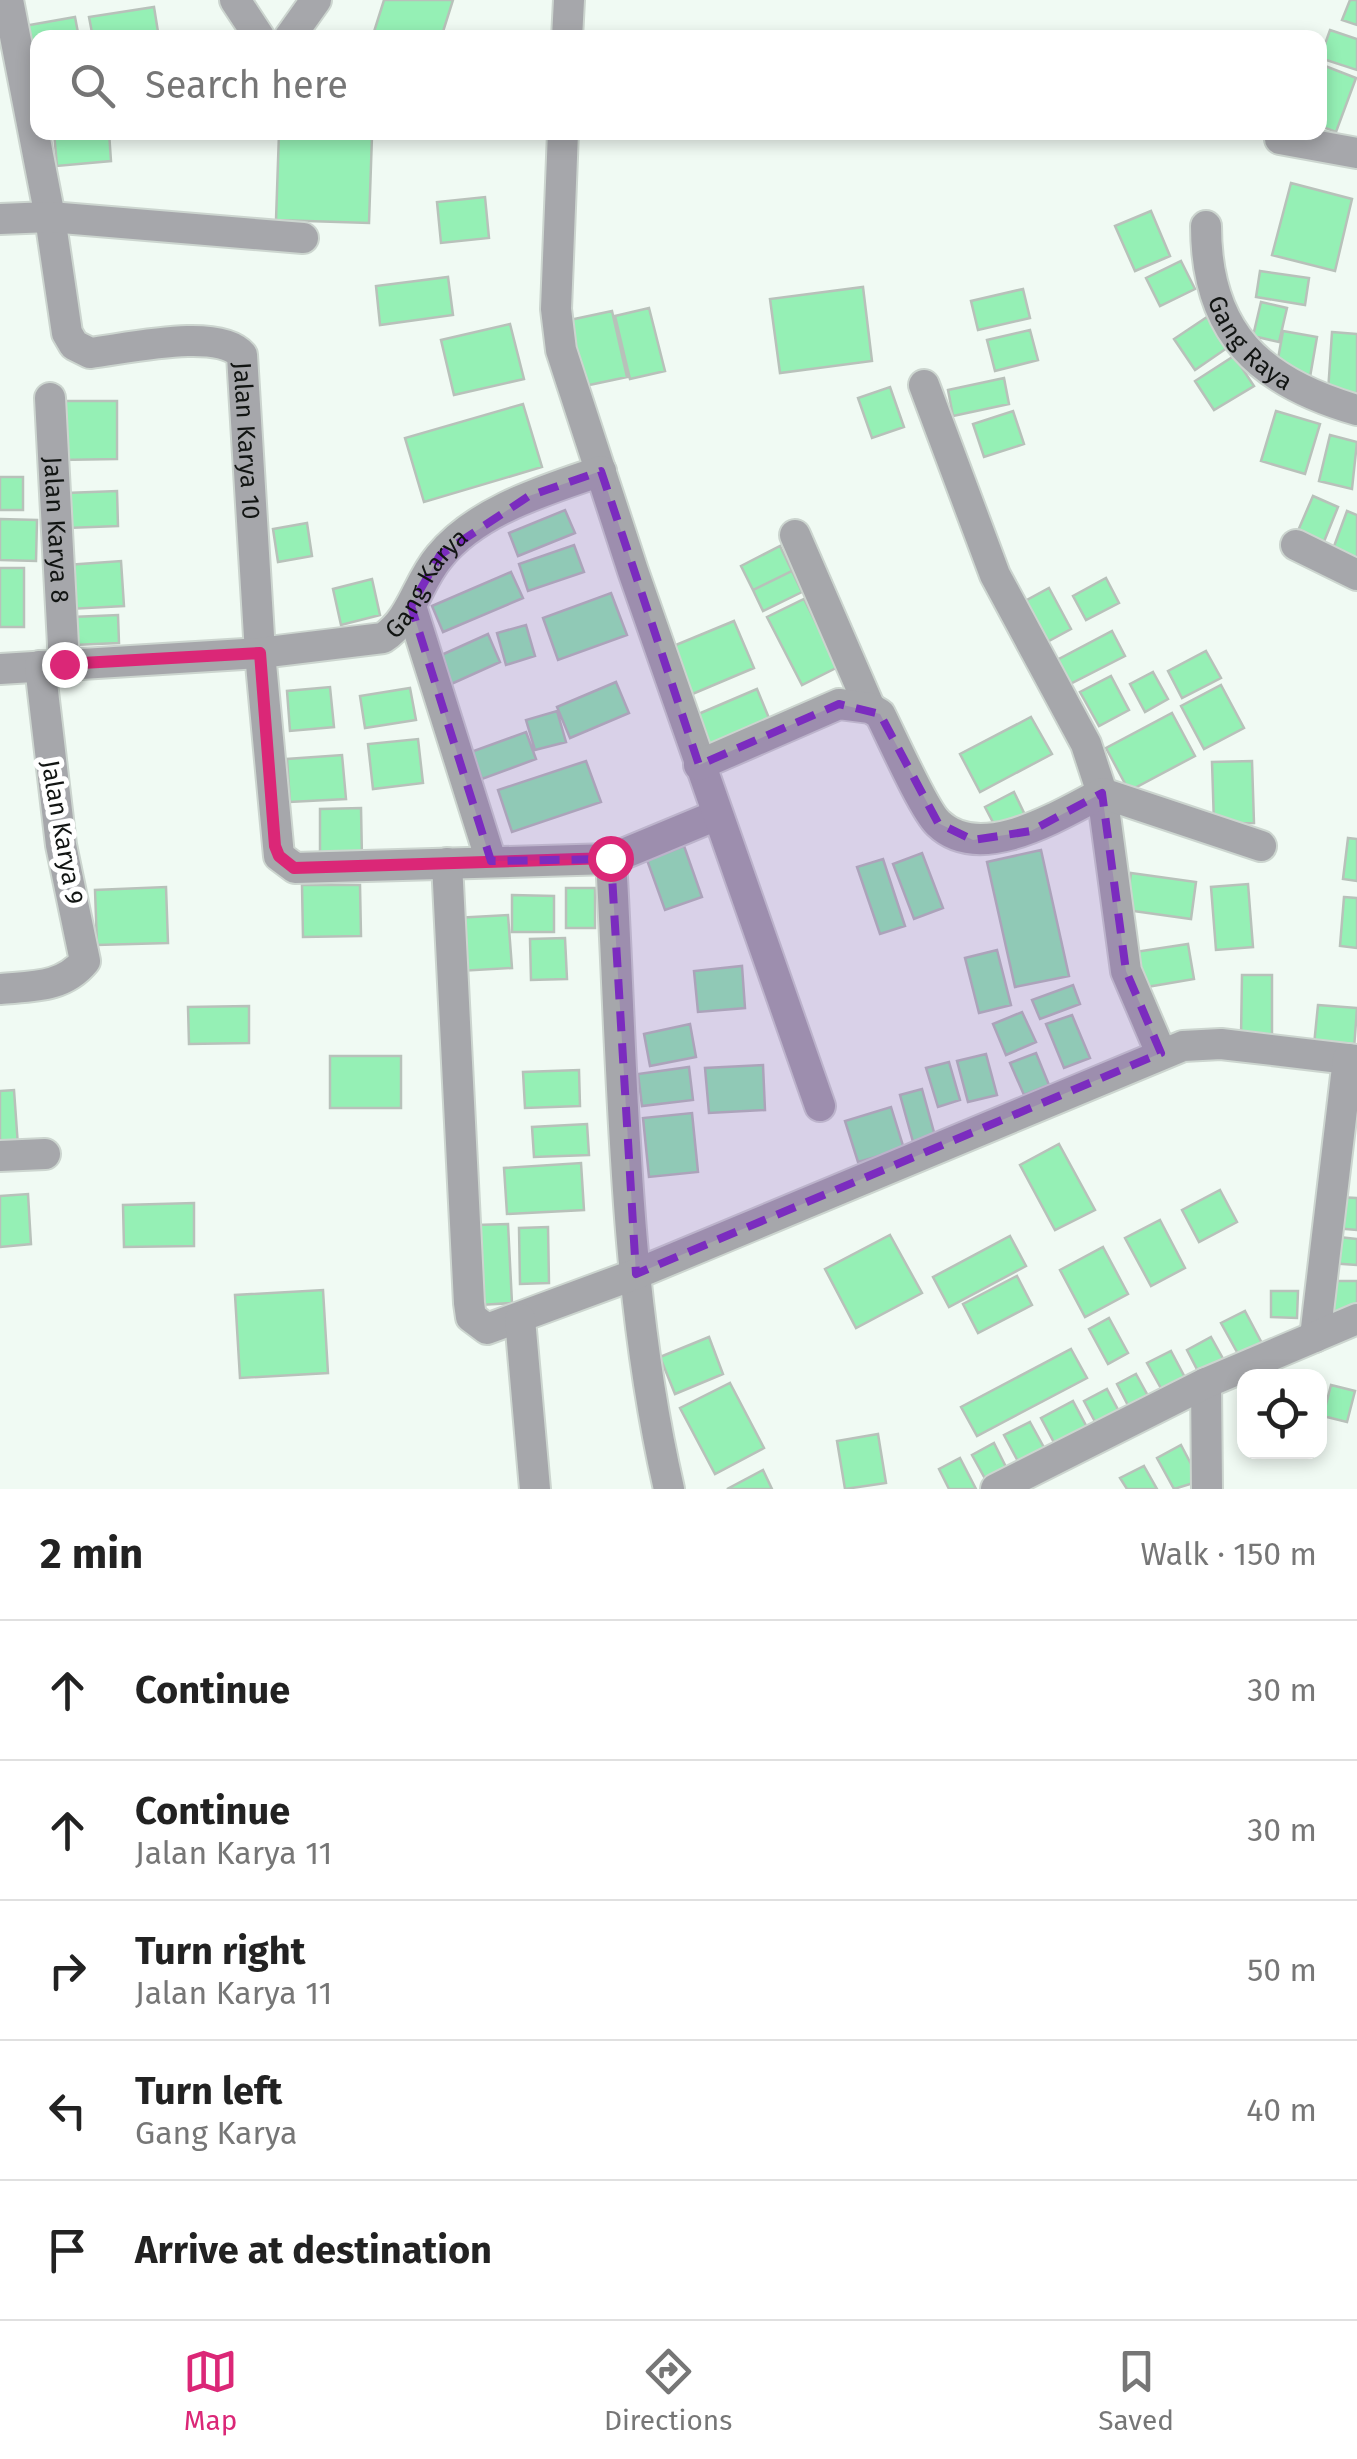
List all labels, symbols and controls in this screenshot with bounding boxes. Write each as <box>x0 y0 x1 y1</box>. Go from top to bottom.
search box <box>30 30 1327 140</box>
icon: search <box>65 58 120 113</box>
text: Search here <box>145 62 348 108</box>
street label: Gang Raya <box>1201 291 1298 397</box>
street label: Jalan Karya 10 <box>226 361 266 520</box>
street label: Jalan Karya 8 <box>37 456 75 604</box>
street label: Gang Karya <box>379 522 474 645</box>
route end <box>42 642 88 688</box>
street label: Jalan Karya 9 <box>35 758 89 907</box>
route start <box>588 836 634 882</box>
map controls <box>1237 1369 1327 1459</box>
button: locate <box>1237 1369 1327 1459</box>
text: 2 min <box>40 1529 143 1579</box>
text: Walk · 150 m <box>1140 1535 1317 1573</box>
icon: ahead <box>40 1663 95 1718</box>
text: Continue <box>135 1667 290 1713</box>
text: 30 m <box>1247 1671 1317 1709</box>
text: Continue <box>135 1788 290 1834</box>
icon: ahead <box>40 1803 95 1858</box>
text: 30 m <box>1247 1811 1317 1849</box>
text: Jalan Karya 11 <box>135 1834 332 1872</box>
text: Turn right <box>135 1928 305 1974</box>
icon: right <box>40 1943 95 1998</box>
text: 50 m <box>1247 1951 1317 1989</box>
text: Jalan Karya 11 <box>135 1974 332 2012</box>
text: Turn left <box>135 2068 282 2114</box>
icon: left <box>40 2083 95 2138</box>
text: 40 m <box>1246 2091 1317 2129</box>
text: Gang Karya <box>135 2114 298 2152</box>
icon: arrive <box>40 2223 95 2278</box>
text: Arrive at destination <box>135 2227 492 2273</box>
tab: Map <box>183 2344 238 2437</box>
tab: Directions <box>604 2344 732 2437</box>
tab: Saved <box>1098 2344 1174 2437</box>

